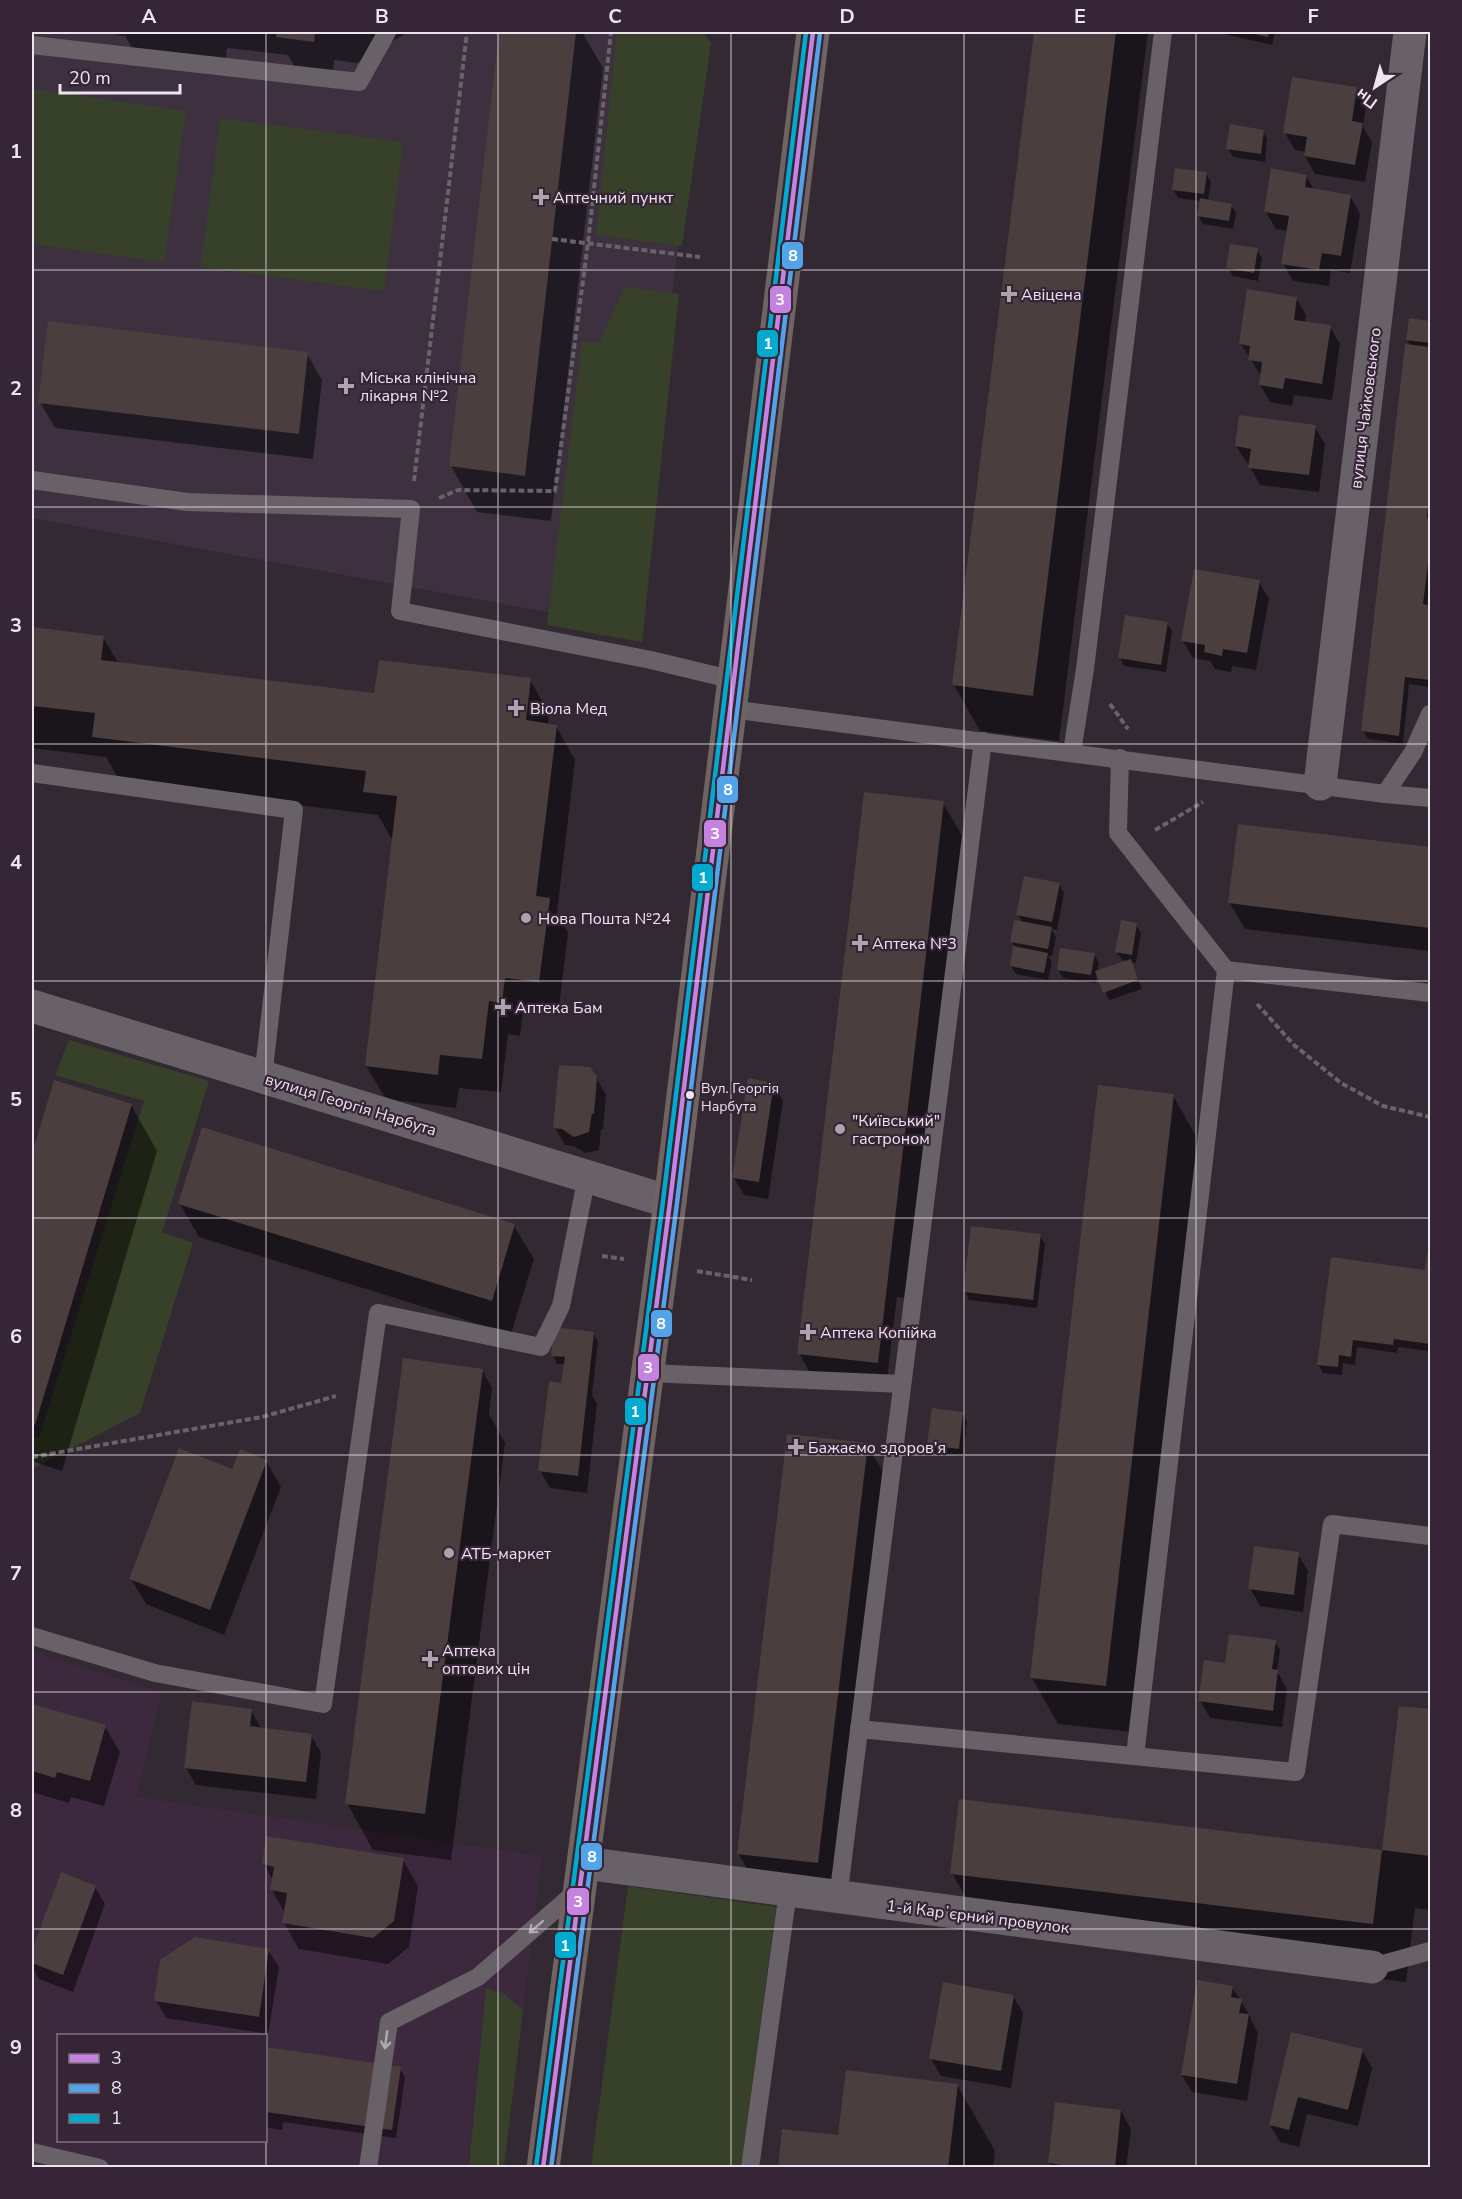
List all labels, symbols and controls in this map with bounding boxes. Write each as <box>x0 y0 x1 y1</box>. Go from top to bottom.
text: A <box>142 3 157 30</box>
text: B <box>375 3 389 30</box>
text: C <box>608 3 622 30</box>
text: D <box>839 3 855 30</box>
text: E <box>1074 3 1086 30</box>
text: F <box>1307 3 1319 30</box>
scale bar <box>60 57 180 95</box>
north arrow <box>1345 57 1405 117</box>
text: 20 m <box>69 66 111 90</box>
text: Пн <box>1351 83 1382 114</box>
text: 1 <box>10 138 22 165</box>
place label: Аптечний пункт <box>553 187 674 209</box>
marker: Аптечний пункт <box>534 190 548 204</box>
line badge: 8 <box>781 241 804 270</box>
text: 8 <box>788 245 798 267</box>
place label: Авіцена <box>1021 284 1082 306</box>
line badge: 3 <box>769 285 792 314</box>
marker: Авіцена <box>1002 287 1016 301</box>
text: 3 <box>775 289 785 311</box>
street label: вулиця Чайковського <box>1345 326 1387 490</box>
line badge: 1 <box>756 329 779 358</box>
text: 1 <box>763 333 773 355</box>
place label: Міська клінічна лікарня №2 <box>360 367 476 407</box>
text: 2 <box>10 375 22 402</box>
marker: Міська клінічна лікарня №2 <box>337 377 355 395</box>
text: 3 <box>10 612 22 639</box>
place label: Віола Мед <box>530 698 608 720</box>
marker: Віола Мед <box>507 699 525 717</box>
line badge: 8 <box>716 775 739 804</box>
text: 8 <box>723 779 733 801</box>
line badge: 3 <box>703 819 727 848</box>
text: 3 <box>710 823 720 845</box>
text: 4 <box>10 849 22 876</box>
line badge: 1 <box>691 863 714 892</box>
text: 1 <box>698 867 708 889</box>
place label: Нова Пошта №24 <box>538 908 671 930</box>
marker: Нова Пошта №24 <box>519 911 533 925</box>
place label: Аптека №3 <box>872 933 957 955</box>
marker: Аптека №3 <box>853 936 867 950</box>
place label: Аптека Бам <box>515 997 603 1019</box>
marker: Аптека Бам <box>496 1000 510 1014</box>
street label: вулиця Георгія Нарбута <box>262 1068 439 1142</box>
place label: Вул. Георгія Нарбута <box>701 1079 779 1116</box>
text: 5 <box>10 1086 22 1113</box>
marker: Вул. Георгія Нарбута <box>684 1089 696 1101</box>
place label: "Київський" гастроном <box>852 1110 940 1150</box>
marker: "Київський" гастроном <box>833 1122 847 1136</box>
line badge: 8 <box>650 1309 673 1338</box>
text: 8 <box>656 1313 666 1335</box>
place label: Аптека Копійка <box>820 1322 937 1344</box>
text: 6 <box>10 1323 22 1350</box>
marker: Аптека Копійка <box>801 1325 815 1339</box>
line badge: 3 <box>637 1353 660 1382</box>
text: 3 <box>643 1357 653 1379</box>
line badge: 1 <box>624 1397 647 1426</box>
text: 1 <box>630 1401 640 1423</box>
place label: Бажаємо здоров’я <box>808 1437 946 1459</box>
marker: Бажаємо здоров’я <box>789 1440 803 1454</box>
place label: АТБ-маркет <box>461 1543 552 1565</box>
marker: АТБ-маркет <box>442 1546 456 1560</box>
text: 7 <box>10 1560 22 1587</box>
place label: Аптека оптових цін <box>442 1640 530 1680</box>
marker: Аптека оптових цін <box>423 1652 437 1666</box>
text: 8 <box>10 1797 22 1824</box>
line badge: 8 <box>580 1842 603 1871</box>
text: 8 <box>587 1846 597 1868</box>
line badge: 3 <box>566 1887 590 1916</box>
text: 3 <box>573 1891 583 1913</box>
street label: 1-й Карʼєрний провулок <box>885 1895 1071 1939</box>
one-way arrow <box>529 1920 544 1934</box>
line badge: 1 <box>554 1931 577 1959</box>
text: 1 <box>560 1935 570 1957</box>
one-way arrow <box>381 2030 392 2050</box>
text: 9 <box>10 2034 22 2061</box>
legend <box>57 2034 267 2142</box>
text: 3 <box>111 2046 122 2070</box>
text: 8 <box>111 2076 122 2100</box>
text: 1 <box>111 2106 122 2130</box>

